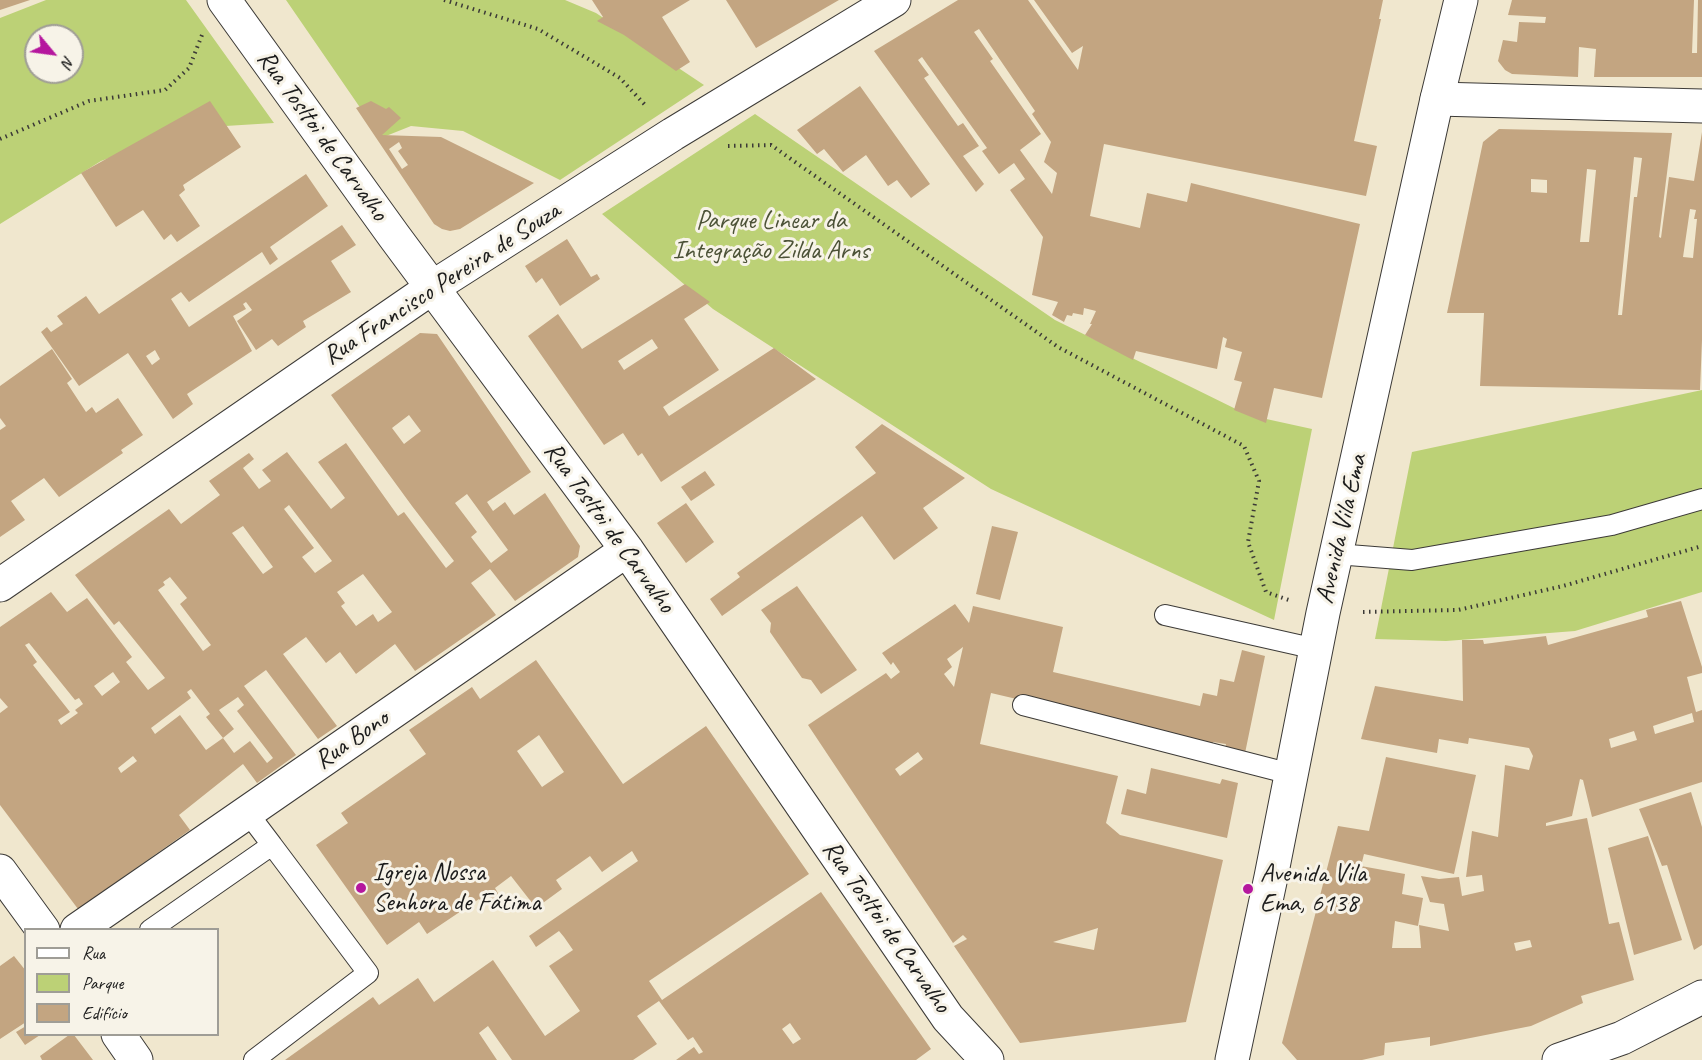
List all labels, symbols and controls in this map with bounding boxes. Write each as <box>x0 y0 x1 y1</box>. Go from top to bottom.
north arrow <box>24 24 84 84</box>
street label: Rua Tosltoi de Carvalho <box>250 45 394 227</box>
text: N <box>57 53 79 71</box>
street label: Rua Francisco Pereira de Souza <box>318 196 566 372</box>
park label: Parque Linear da Integração Zilda Arns <box>673 205 869 266</box>
street label: Rua Tosltoi de Carvalho <box>537 437 681 619</box>
street label: Avenida Vila Ema <box>1310 451 1374 607</box>
street label: Rua Bono <box>309 703 395 777</box>
street label: Rua Tosltoi de Carvalho <box>815 835 957 1019</box>
place label: Igreja Nossa Senhora de Fátima <box>373 857 541 918</box>
place label: Avenida Vila Ema, 6138 <box>1260 858 1366 920</box>
marker: Igreja Nossa Senhora de Fátima <box>354 881 368 895</box>
marker: Avenida Vila Ema, 6138 <box>1241 882 1255 896</box>
legend <box>24 928 219 1036</box>
text: Rua <box>82 942 105 964</box>
text: Parque <box>82 972 123 994</box>
text: Edifício <box>82 1002 127 1024</box>

